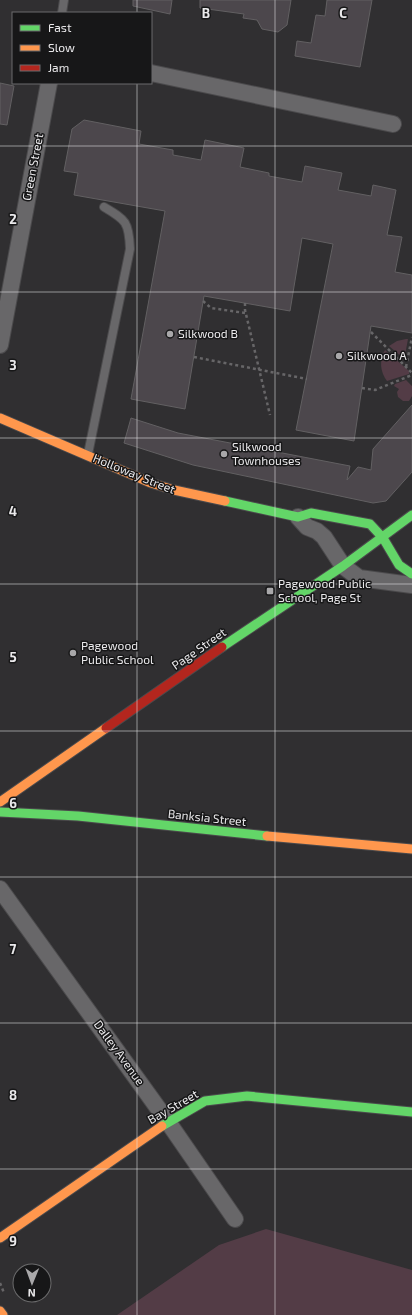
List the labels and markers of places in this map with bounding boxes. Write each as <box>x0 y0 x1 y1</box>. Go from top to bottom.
place label: Silkwood B <box>178 326 238 340</box>
marker: Silkwood B <box>165 329 175 339</box>
place label: Silkwood A <box>347 348 407 362</box>
marker: Silkwood A <box>334 351 344 361</box>
place label: Silkwood Townhouses <box>232 439 301 467</box>
marker: Silkwood Townhouses <box>219 449 229 459</box>
place label: Pagewood Public School, Page St <box>278 576 371 604</box>
marker: Pagewood Public School, Page St <box>265 586 275 596</box>
place label: Pagewood Public School <box>81 638 154 666</box>
marker: Pagewood Public School <box>68 648 78 658</box>

